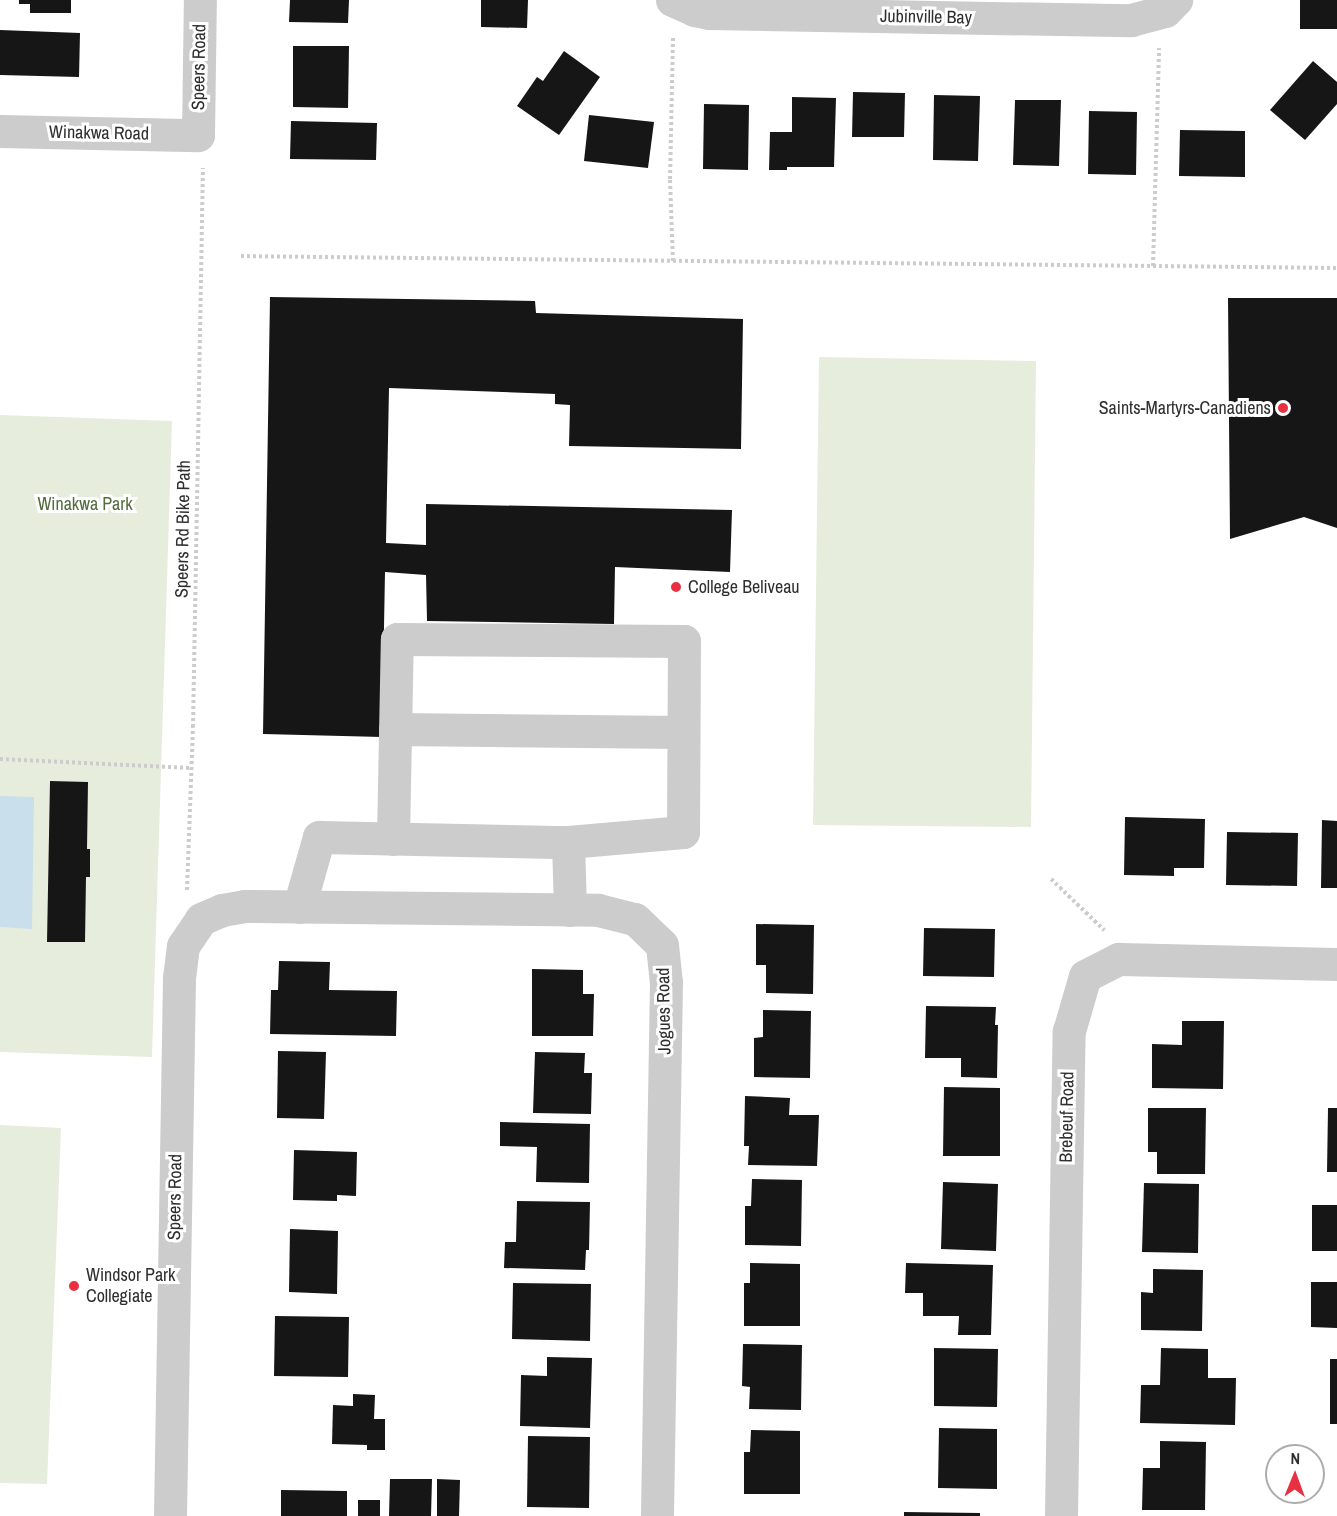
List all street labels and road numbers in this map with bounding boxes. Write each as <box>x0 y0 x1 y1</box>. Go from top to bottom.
street label: Jubinville Bay <box>880 5 972 29</box>
street label: Speers Road <box>187 24 211 110</box>
street label: Winakwa Road <box>49 121 149 145</box>
street label: Speers Rd Bike Path <box>171 460 195 598</box>
street label: Jogues Road <box>652 967 676 1055</box>
street label: Brebeuf Road <box>1055 1071 1079 1163</box>
street label: Speers Road <box>163 1154 187 1240</box>

